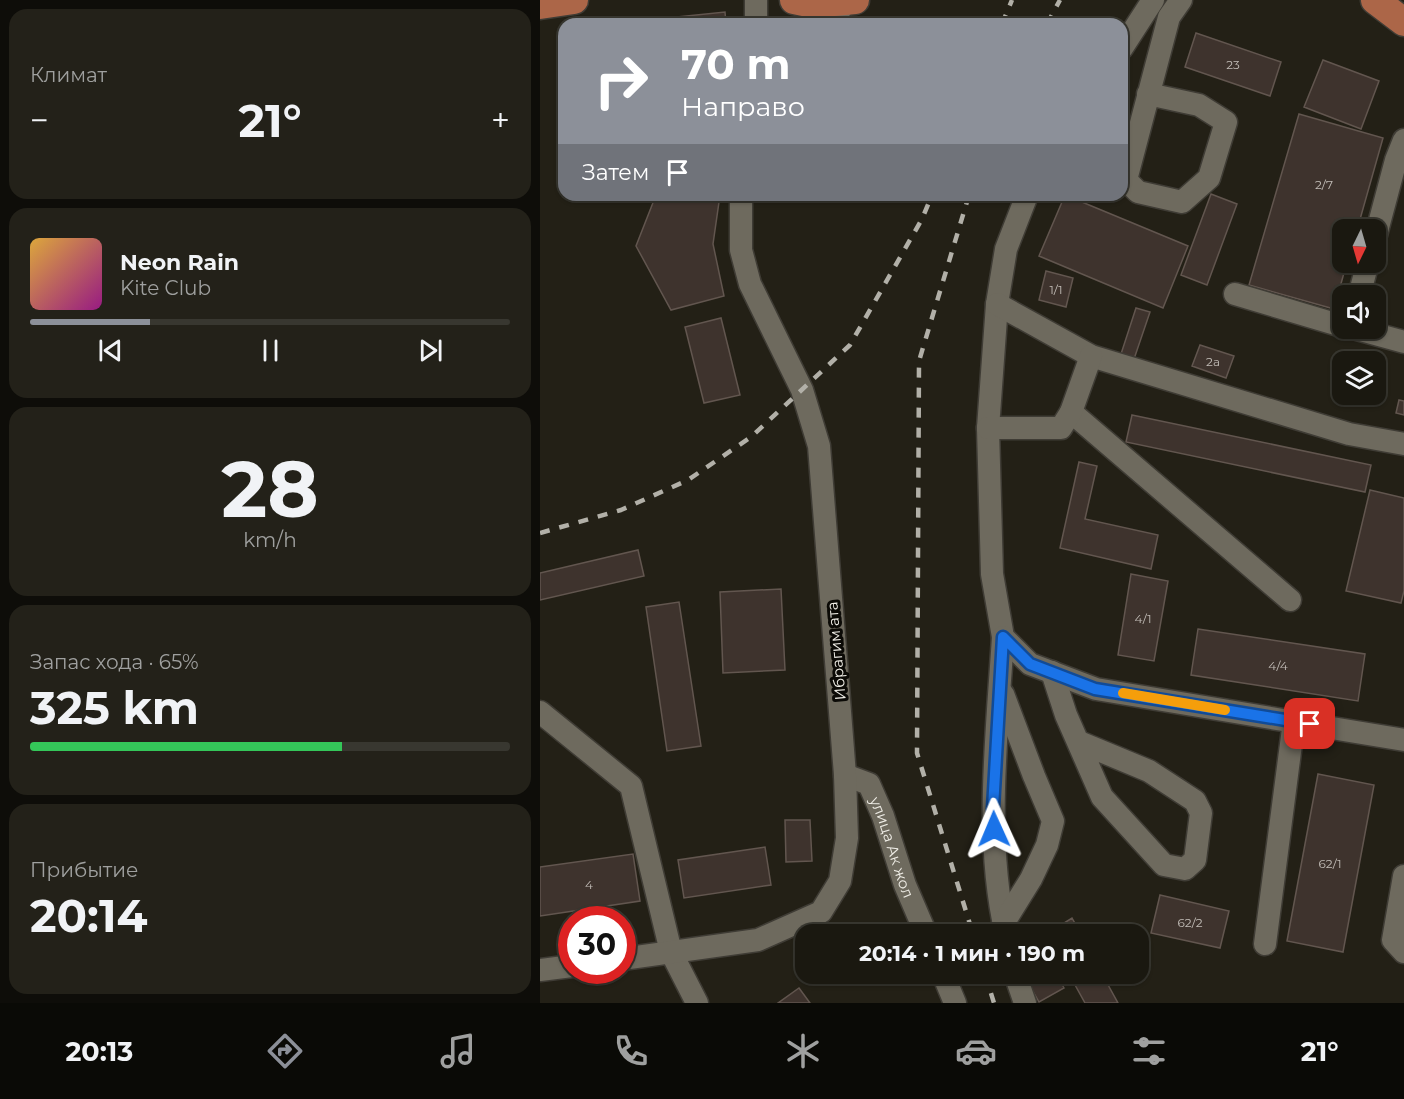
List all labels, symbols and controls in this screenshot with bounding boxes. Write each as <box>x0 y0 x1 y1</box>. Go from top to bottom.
text: 70 m <box>681 38 791 90</box>
icon: right <box>582 42 660 120</box>
house number: 23 <box>1226 57 1240 72</box>
text: Климат <box>30 63 107 87</box>
text: Направо <box>681 90 805 123</box>
text: 21° <box>238 93 302 148</box>
text: − <box>30 100 49 140</box>
text: + <box>491 100 510 140</box>
icon: arrive <box>661 156 694 189</box>
text: Затем <box>582 159 649 186</box>
house number: 2/7 <box>1315 177 1333 192</box>
north arrow <box>1332 219 1386 273</box>
map controls <box>1332 219 1386 405</box>
text: Neon Rain <box>120 249 239 276</box>
text: Kite Club <box>120 276 211 300</box>
house number: 1/1 <box>1049 282 1063 297</box>
button: sound <box>1332 285 1386 339</box>
icon: previous <box>94 334 127 367</box>
icon: pause <box>254 334 287 367</box>
icon: next <box>414 334 447 367</box>
button: layers <box>1332 351 1386 405</box>
house number: 2а <box>1206 354 1220 369</box>
text: 28 <box>221 441 319 537</box>
text: km/h <box>243 528 297 552</box>
street label: Ибрагим ата <box>822 601 850 701</box>
house number: 4/1 <box>1135 611 1151 626</box>
text: Запас хода · 65% <box>30 650 199 674</box>
house number: 4/4 <box>1268 658 1288 673</box>
text: 325 km <box>30 680 199 735</box>
pin <box>1284 698 1335 749</box>
icon: arrive <box>1293 707 1326 740</box>
street label: улица Ак жол <box>866 793 919 901</box>
position arrow <box>962 797 1026 861</box>
house number: 62/1 <box>1319 856 1341 871</box>
text: Прибытие <box>30 858 138 882</box>
house number: 4 <box>585 877 593 892</box>
text: 20:14 <box>30 888 148 943</box>
speed limit sign: 30 <box>558 906 636 984</box>
house number: 62/2 <box>1177 915 1203 930</box>
text: 20:14 · 1 мин · 190 m <box>859 940 1085 967</box>
icon: directions <box>264 1030 306 1072</box>
icon: music <box>437 1030 479 1072</box>
icon: phone <box>610 1030 652 1072</box>
icon: climate <box>782 1030 824 1072</box>
icon: car <box>955 1030 997 1072</box>
icon: filters <box>1128 1030 1170 1072</box>
text: 20:13 <box>65 1035 133 1068</box>
text: 21° <box>1301 1035 1339 1068</box>

